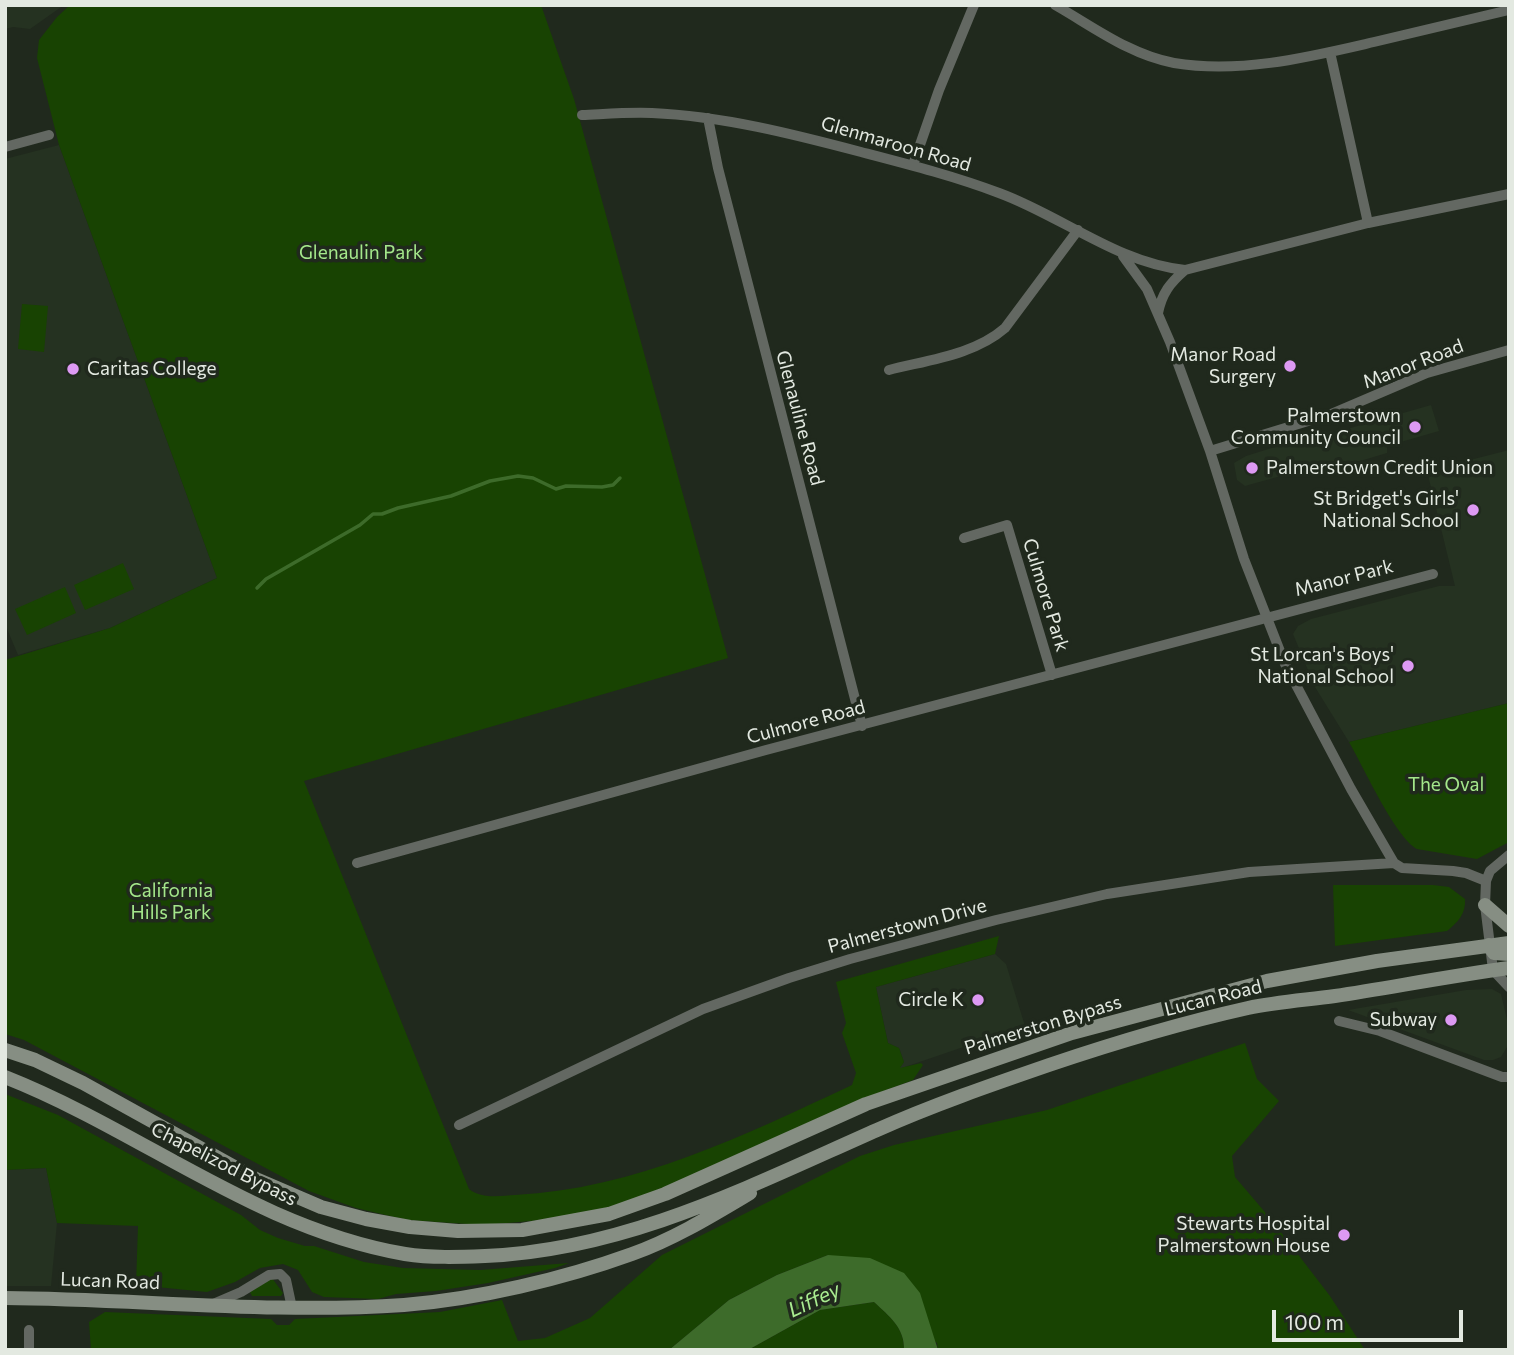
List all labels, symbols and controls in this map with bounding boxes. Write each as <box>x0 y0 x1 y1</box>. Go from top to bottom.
street label: Glenmaroon Road <box>818 112 974 176</box>
park label: Glenaulin Park <box>299 242 423 264</box>
street label: Manor Road <box>1360 334 1466 394</box>
place label: Manor Road Surgery <box>1170 344 1276 388</box>
street label: Glenauline Road <box>771 348 829 488</box>
place label: Caritas College <box>87 358 217 380</box>
marker: Manor Road Surgery <box>1282 358 1298 374</box>
marker: Caritas College <box>65 361 81 377</box>
place label: Palmerstown Community Council <box>1231 405 1401 449</box>
marker: Palmerstown Community Council <box>1407 419 1423 435</box>
place label: Palmerstown Credit Union <box>1266 457 1493 479</box>
marker: Palmerstown Credit Union <box>1244 460 1260 476</box>
place label: St Bridget's Girls' National School <box>1313 488 1459 532</box>
marker: St Bridget's Girls' National School <box>1465 502 1481 518</box>
street label: Culmore Park <box>1018 536 1074 654</box>
street label: Manor Park <box>1292 555 1396 601</box>
place label: St Lorcan's Boys' National School <box>1250 644 1394 688</box>
marker: St Lorcan's Boys' National School <box>1400 658 1416 674</box>
street label: Culmore Road <box>744 695 868 749</box>
park label: The Oval <box>1408 774 1484 796</box>
park label: California Hills Park <box>129 880 213 924</box>
street label: Palmerstown Drive <box>825 894 989 958</box>
street label: Lucan Road <box>1162 975 1264 1021</box>
place label: Circle K <box>898 989 964 1011</box>
street label: Palmerston Bypass <box>962 990 1124 1060</box>
marker: Circle K <box>970 992 986 1008</box>
place label: Subway <box>1370 1009 1437 1031</box>
marker: Subway <box>1443 1012 1459 1028</box>
street label: Chapelizod Bypass <box>147 1117 301 1211</box>
place label: Stewarts Hospital Palmerstown House <box>1158 1213 1330 1257</box>
marker: Stewarts Hospital Palmerstown House <box>1336 1227 1352 1243</box>
street label: Lucan Road <box>60 1268 160 1294</box>
water label: Liffey <box>784 1277 844 1323</box>
scale bar <box>1276 1296 1467 1340</box>
text: 100 m <box>1285 1309 1344 1334</box>

